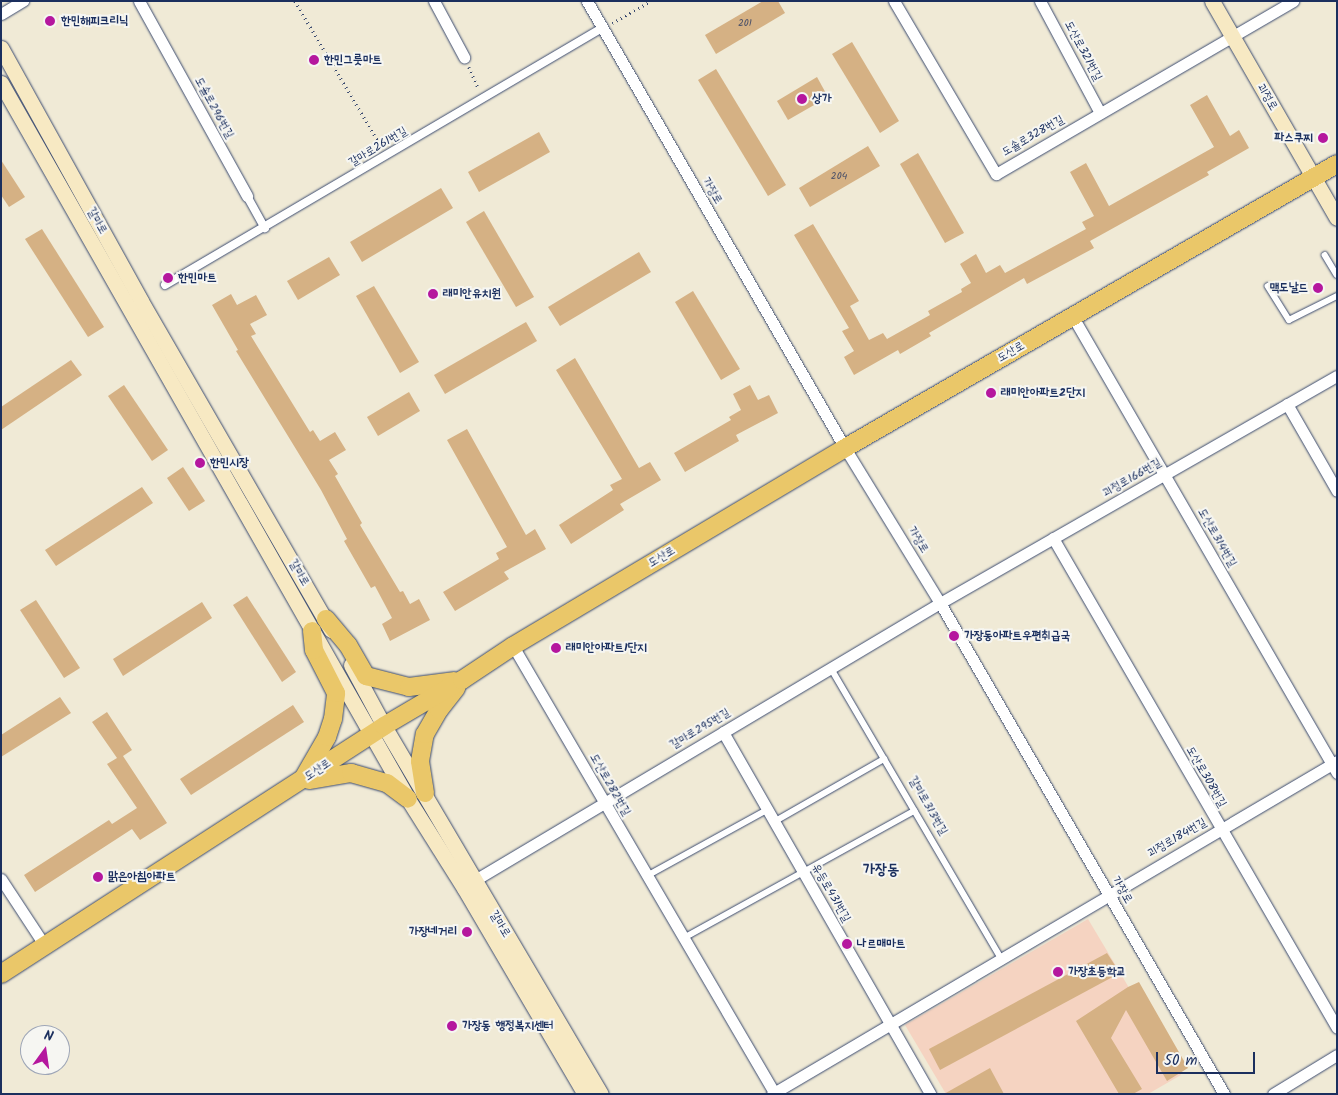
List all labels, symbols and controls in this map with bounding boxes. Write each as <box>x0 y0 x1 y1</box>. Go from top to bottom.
marker: 한민해피크리닉 <box>43 14 57 28</box>
place label: 한민해피크리닉 <box>61 14 129 28</box>
house number: 201 <box>738 18 752 30</box>
street label: 도산로321번길 <box>1061 19 1105 83</box>
place label: 한민그릇마트 <box>324 53 382 67</box>
marker: 한민그릇마트 <box>308 54 320 66</box>
street label: 도솔로296번길 <box>191 75 237 141</box>
street label: 괴정로 <box>1254 81 1280 113</box>
place label: 상가 <box>812 92 831 106</box>
marker: 상가 <box>796 93 808 105</box>
street label: 도솔로328번길 <box>999 112 1067 160</box>
street label: 갈마로261번길 <box>346 124 410 170</box>
place label: 파스쿠찌 <box>1274 131 1313 145</box>
marker: 파스쿠찌 <box>1317 132 1329 144</box>
house number: 204 <box>831 171 847 183</box>
street label: 가장로 <box>699 175 725 207</box>
street label: 갈마로 <box>84 205 110 237</box>
place label: 한민마트 <box>178 271 217 285</box>
marker: 한민마트 <box>162 272 174 284</box>
place label: 맥도날드 <box>1269 281 1308 295</box>
marker: 맥도날드 <box>1312 282 1324 294</box>
place label: 래미안유치원 <box>443 287 501 301</box>
marker: 래미안유치원 <box>427 288 439 300</box>
street label: 도산로 <box>995 339 1027 365</box>
place label: 래미안아파트2단지 <box>1001 386 1085 400</box>
marker: 래미안아파트2단지 <box>985 387 997 399</box>
street label: 괴정로166번길 <box>1100 455 1164 501</box>
place label: 한민시장 <box>210 456 249 470</box>
marker: 한민시장 <box>194 457 206 469</box>
street label: 도산로314번길 <box>1194 506 1240 570</box>
street label: 가장로 <box>904 524 932 556</box>
street label: 도산로 <box>646 543 678 571</box>
street label: 갈마로 <box>286 557 312 589</box>
place label: 가장동아파트우편취급국 <box>964 629 1070 643</box>
marker: 가장동아파트우편취급국 <box>948 630 960 642</box>
place label: 래미안아파트1단지 <box>566 641 647 655</box>
marker: 래미안아파트1단지 <box>550 642 562 654</box>
street label: 갈마로295번길 <box>667 705 733 753</box>
street label: 도산로308번길 <box>1183 744 1229 810</box>
street label: 도산로282번길 <box>586 751 634 819</box>
street label: 도산로 <box>302 756 334 784</box>
street label: 갈마로313번길 <box>905 774 951 838</box>
street label: 괴정로184번길 <box>1145 815 1209 861</box>
street label: 유등로431번길 <box>808 861 854 925</box>
district label: 가장동 <box>863 862 899 880</box>
place label: 맑은아침아파트 <box>108 870 176 884</box>
marker: 맑은아침아파트 <box>92 871 104 883</box>
street label: 가장로 <box>1109 874 1135 906</box>
street label: 갈마로 <box>486 908 514 940</box>
place label: 가장네거리 <box>409 925 457 939</box>
marker: 가장네거리 <box>461 926 473 938</box>
place label: 나르매마트 <box>857 937 905 951</box>
marker: 나르매마트 <box>841 938 853 950</box>
place label: 가장초등학교 <box>1068 965 1126 979</box>
marker: 가장초등학교 <box>1052 966 1064 978</box>
place label: 가장동 행정복지센터 <box>462 1019 554 1033</box>
marker: 가장동 행정복지센터 <box>446 1020 458 1032</box>
north arrow <box>20 1025 70 1075</box>
text: N <box>41 1025 55 1048</box>
scale bar <box>1158 1042 1257 1074</box>
text: 50 m <box>1164 1049 1198 1073</box>

